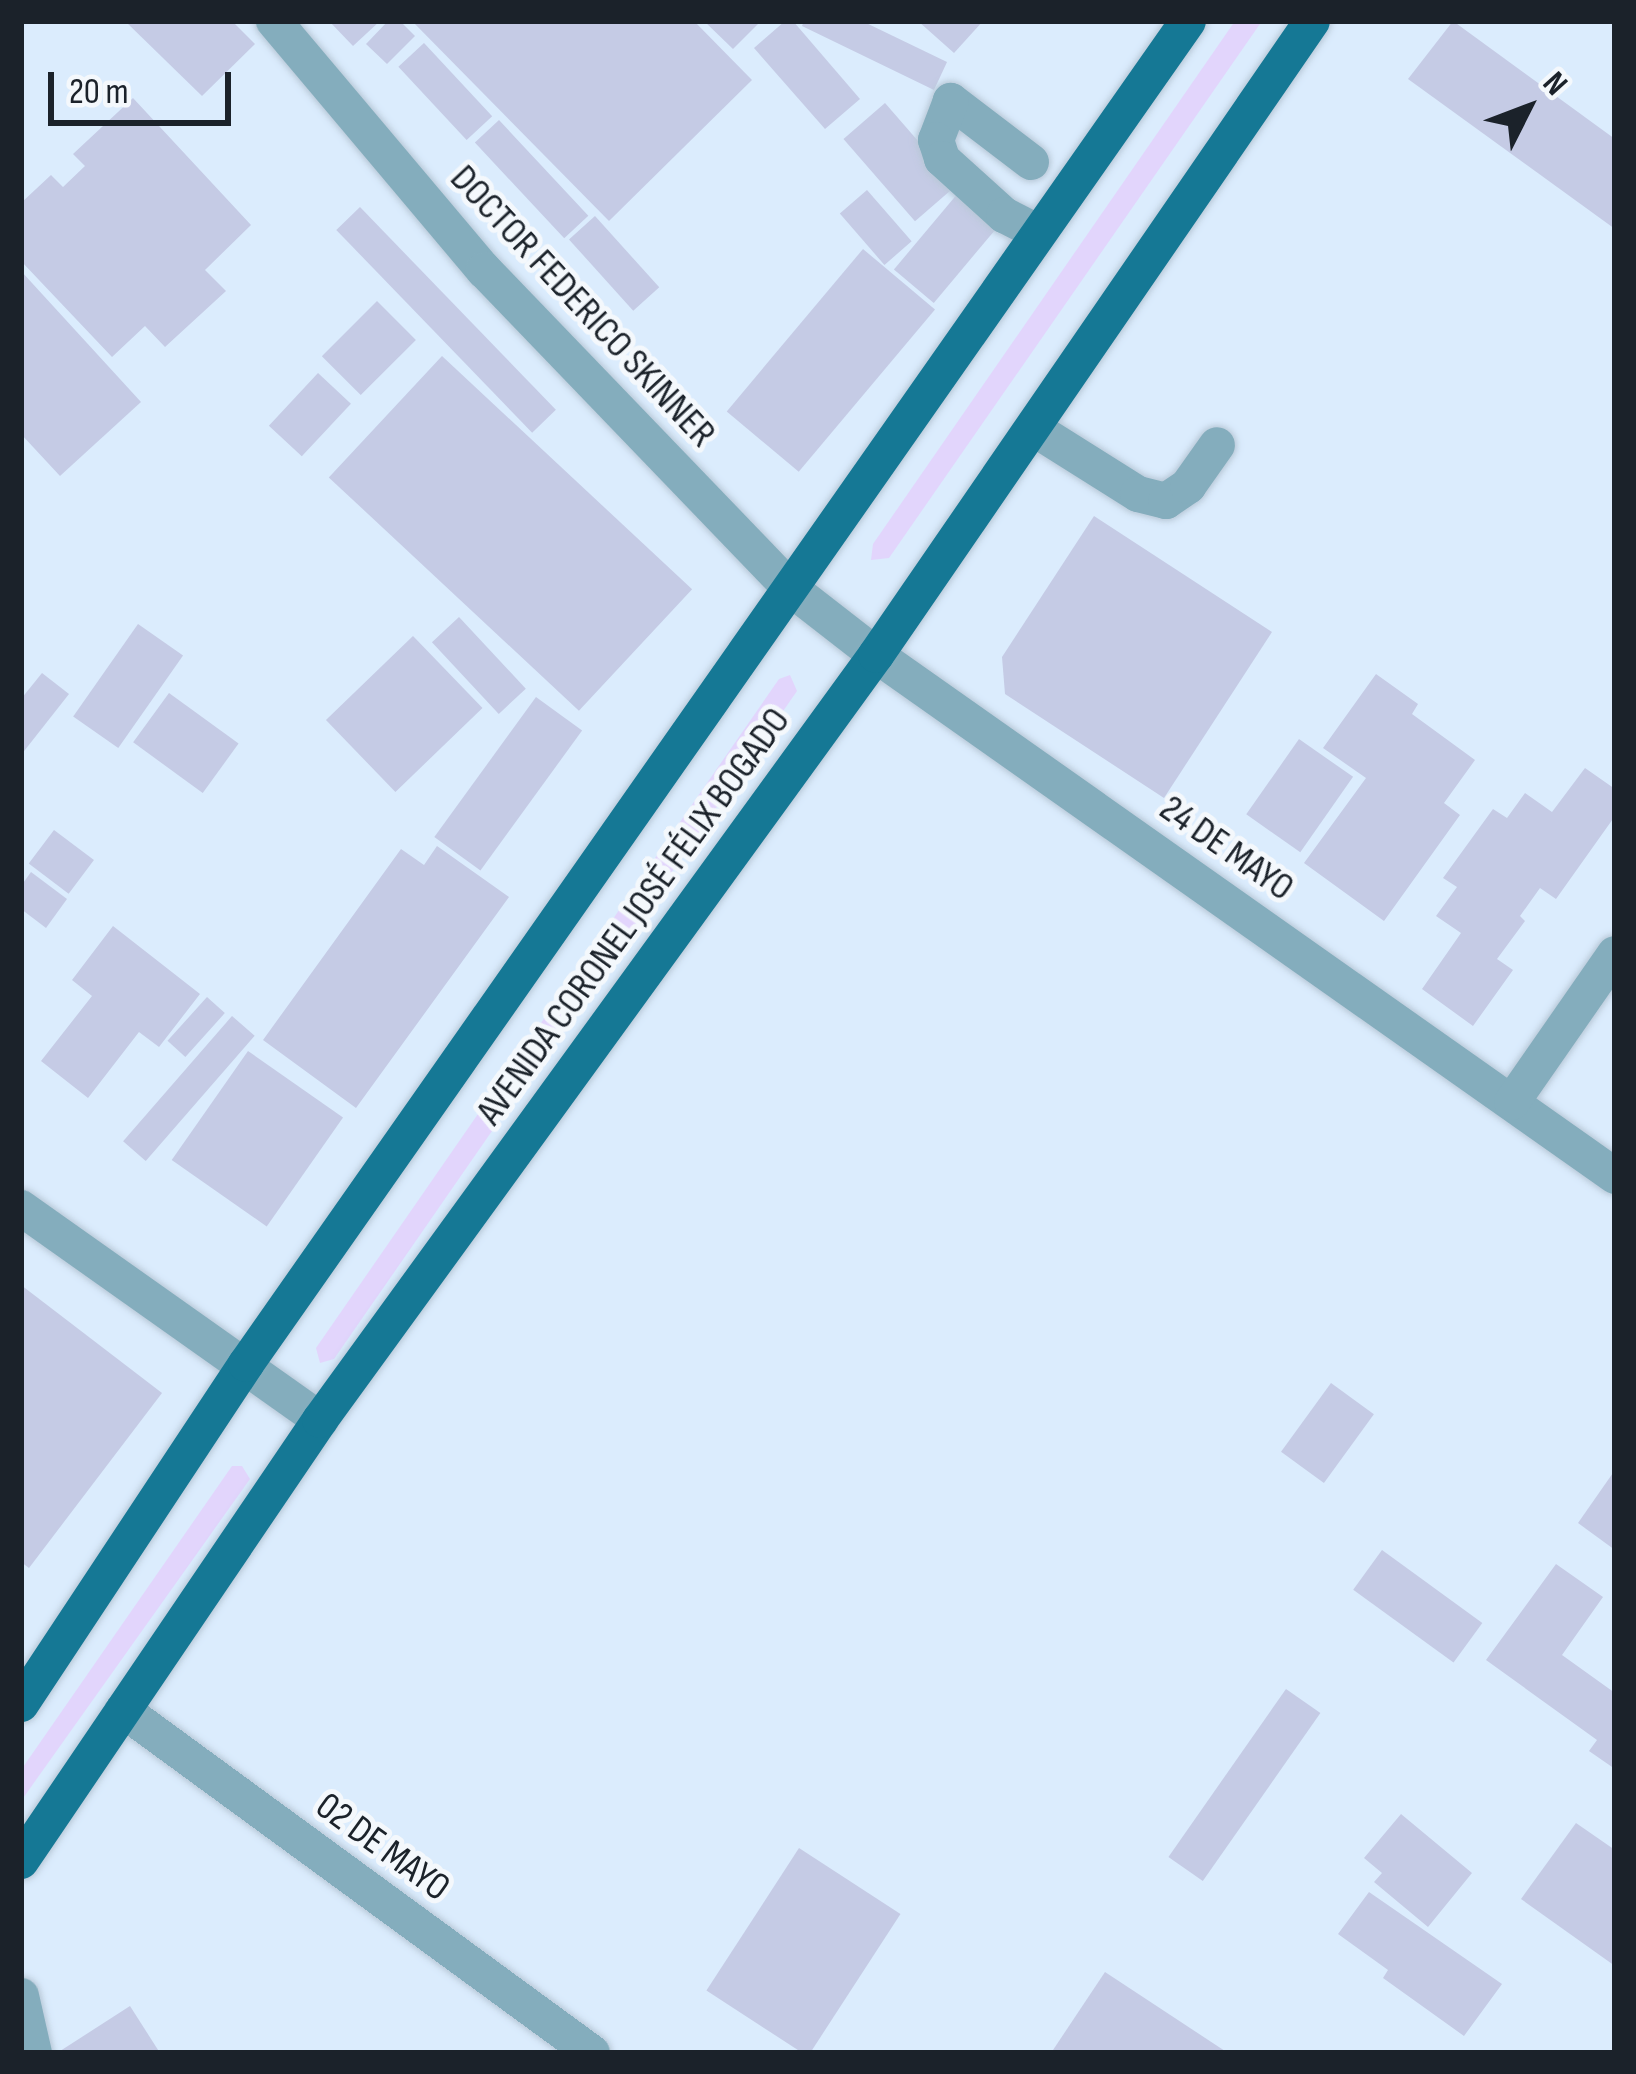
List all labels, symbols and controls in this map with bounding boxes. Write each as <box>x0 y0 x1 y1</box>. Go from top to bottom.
scale bar <box>54 48 237 122</box>
north arrow <box>1468 48 1588 168</box>
text: N <box>1534 64 1576 104</box>
text: 20 m <box>69 71 129 114</box>
street label: DOCTOR FEDERICO SKINNER <box>439 156 725 458</box>
street label: AVENIDA CORONEL JOSÉ FÉLIX BOGADO <box>467 700 801 1134</box>
street label: 24 DE MAYO <box>1150 786 1302 912</box>
street label: 02 DE MAYO <box>306 1784 458 1912</box>

